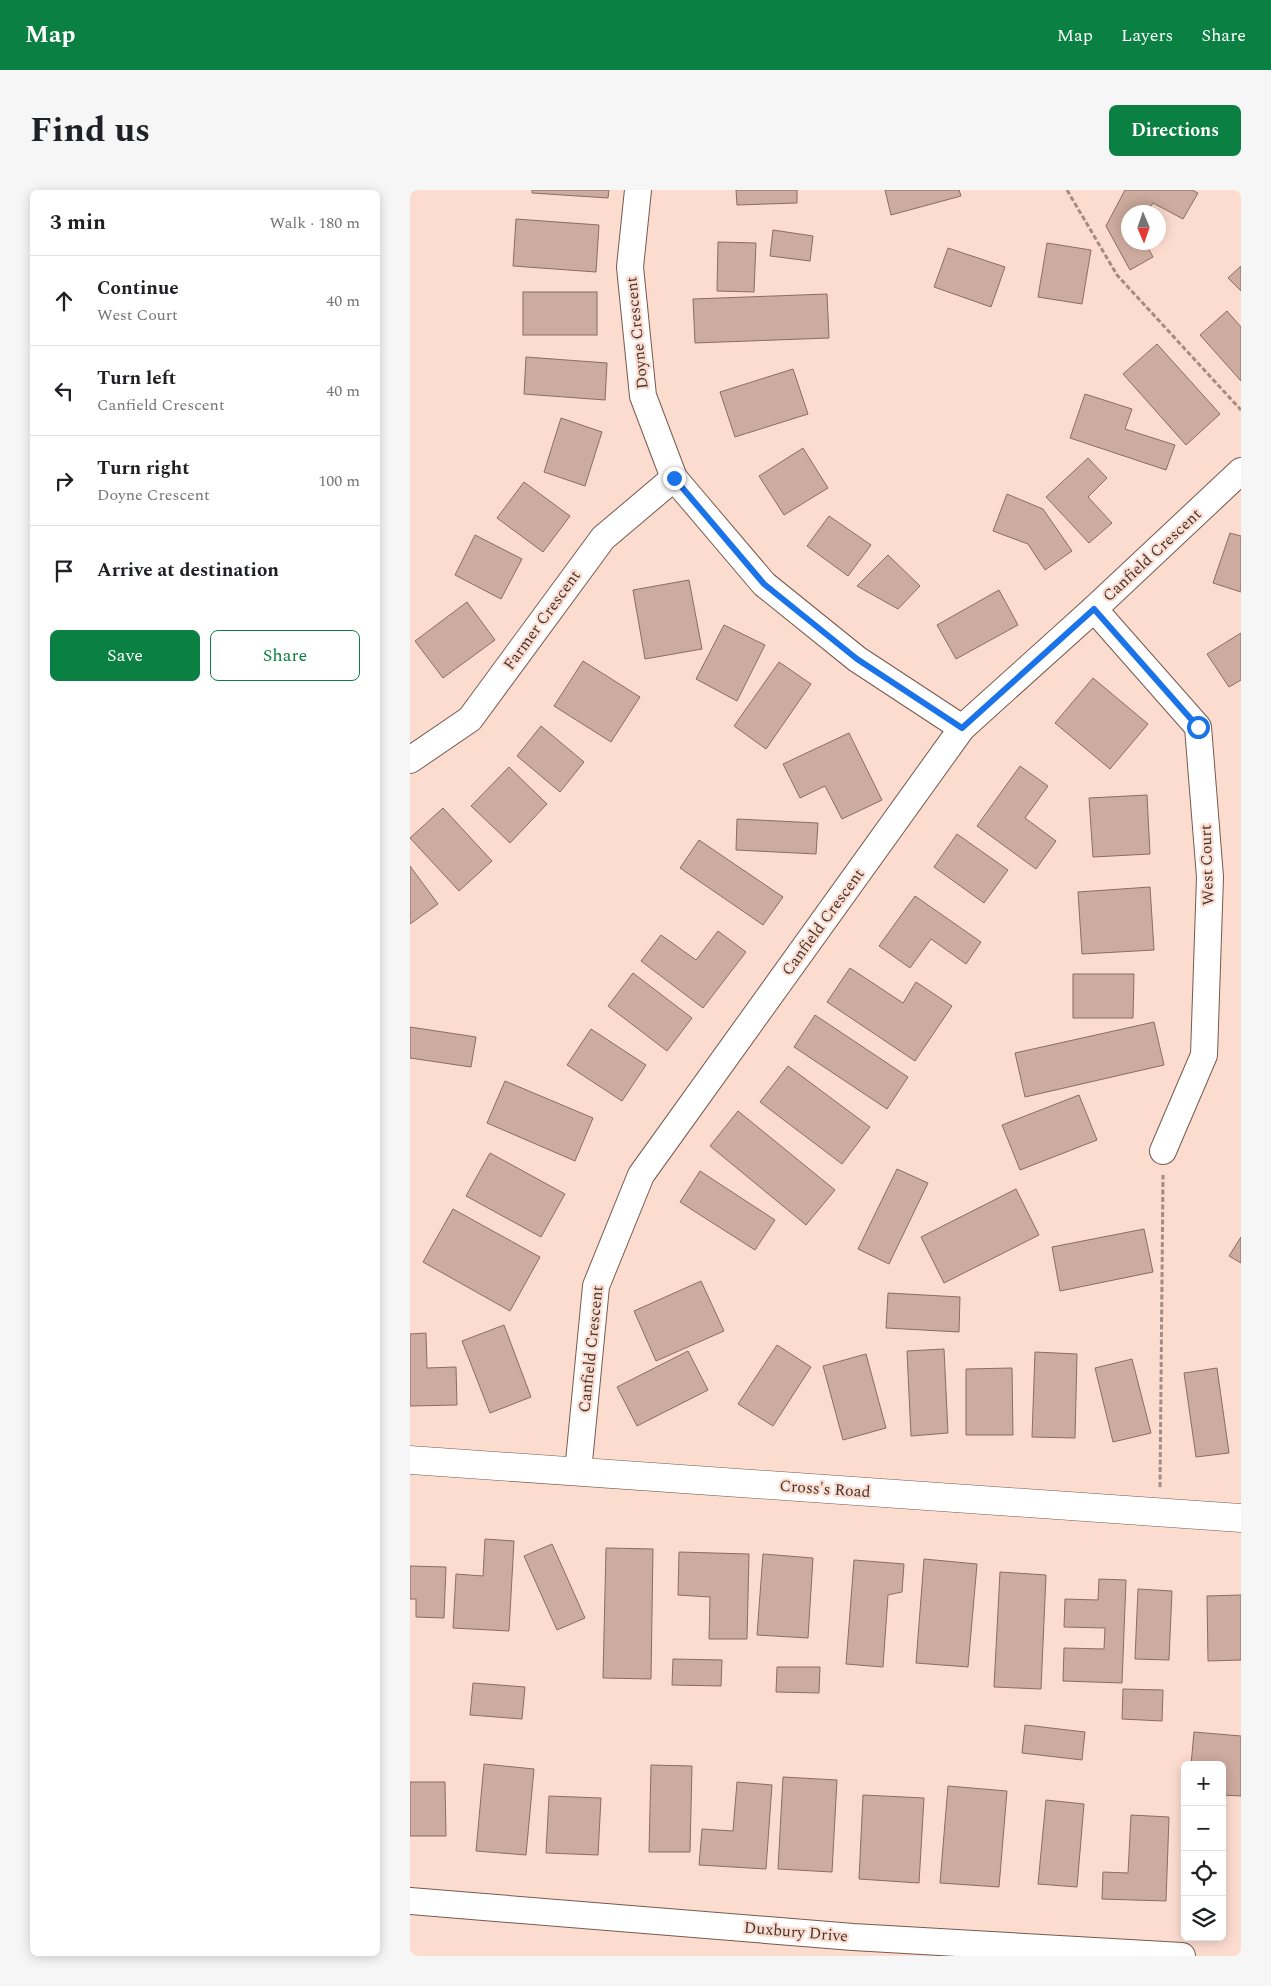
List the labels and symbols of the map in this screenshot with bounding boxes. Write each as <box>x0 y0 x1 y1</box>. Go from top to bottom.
north arrow <box>1121 205 1166 250</box>
street label: Doyne Crescent <box>619 275 655 390</box>
route end <box>663 467 686 490</box>
street label: Canfield Crescent <box>1097 503 1207 607</box>
street label: Farmer Crescent <box>497 565 587 675</box>
route start <box>1187 716 1210 739</box>
street label: West Court <box>1194 824 1220 906</box>
street label: Canfield Crescent <box>776 863 870 981</box>
street label: Canfield Crescent <box>572 1284 610 1414</box>
street label: Cross's Road <box>779 1474 871 1504</box>
street label: Duxbury Drive <box>743 1915 849 1949</box>

